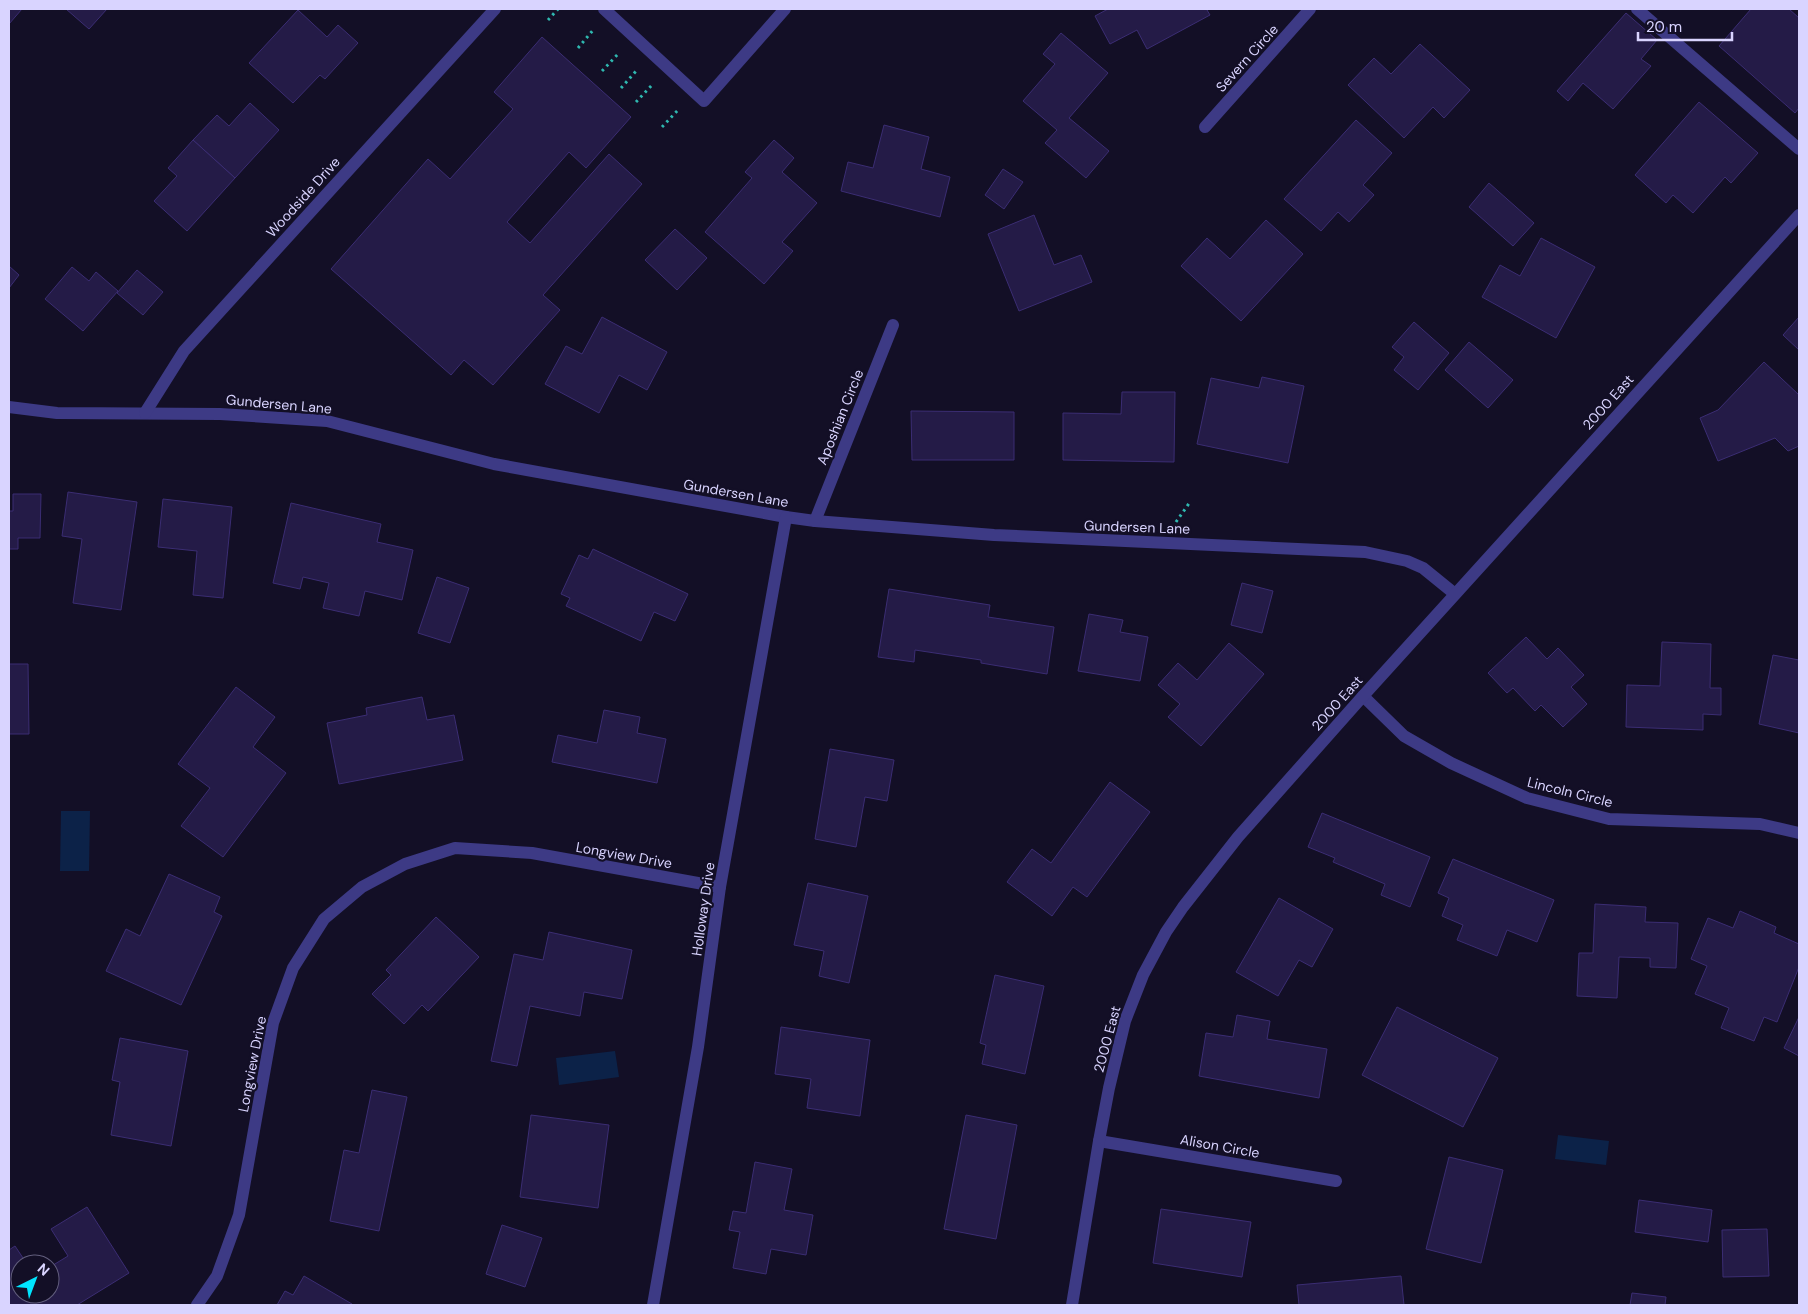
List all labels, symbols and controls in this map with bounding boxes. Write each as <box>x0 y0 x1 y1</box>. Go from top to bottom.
scale bar <box>1638 10 1732 42</box>
text: 20 m <box>1646 17 1682 37</box>
street label: Severn Circle <box>1212 20 1282 96</box>
street label: Woodside Drive <box>262 153 344 241</box>
street label: Aposhian Circle <box>813 367 867 467</box>
street label: 2000 East <box>1579 371 1637 433</box>
street label: Gundersen Lane <box>225 390 333 418</box>
street label: Gundersen Lane <box>682 475 790 511</box>
street label: Gundersen Lane <box>1084 516 1190 538</box>
street label: 2000 East <box>1308 672 1366 734</box>
street label: Lincoln Circle <box>1525 773 1615 811</box>
street label: Longview Drive <box>575 838 673 872</box>
street label: Holloway Drive <box>688 861 719 957</box>
street label: 2000 East <box>1089 1004 1125 1074</box>
street label: Longview Drive <box>234 1015 270 1113</box>
street label: Alison Circle <box>1179 1130 1261 1162</box>
north arrow <box>10 1254 60 1304</box>
text: N <box>34 1259 54 1279</box>

